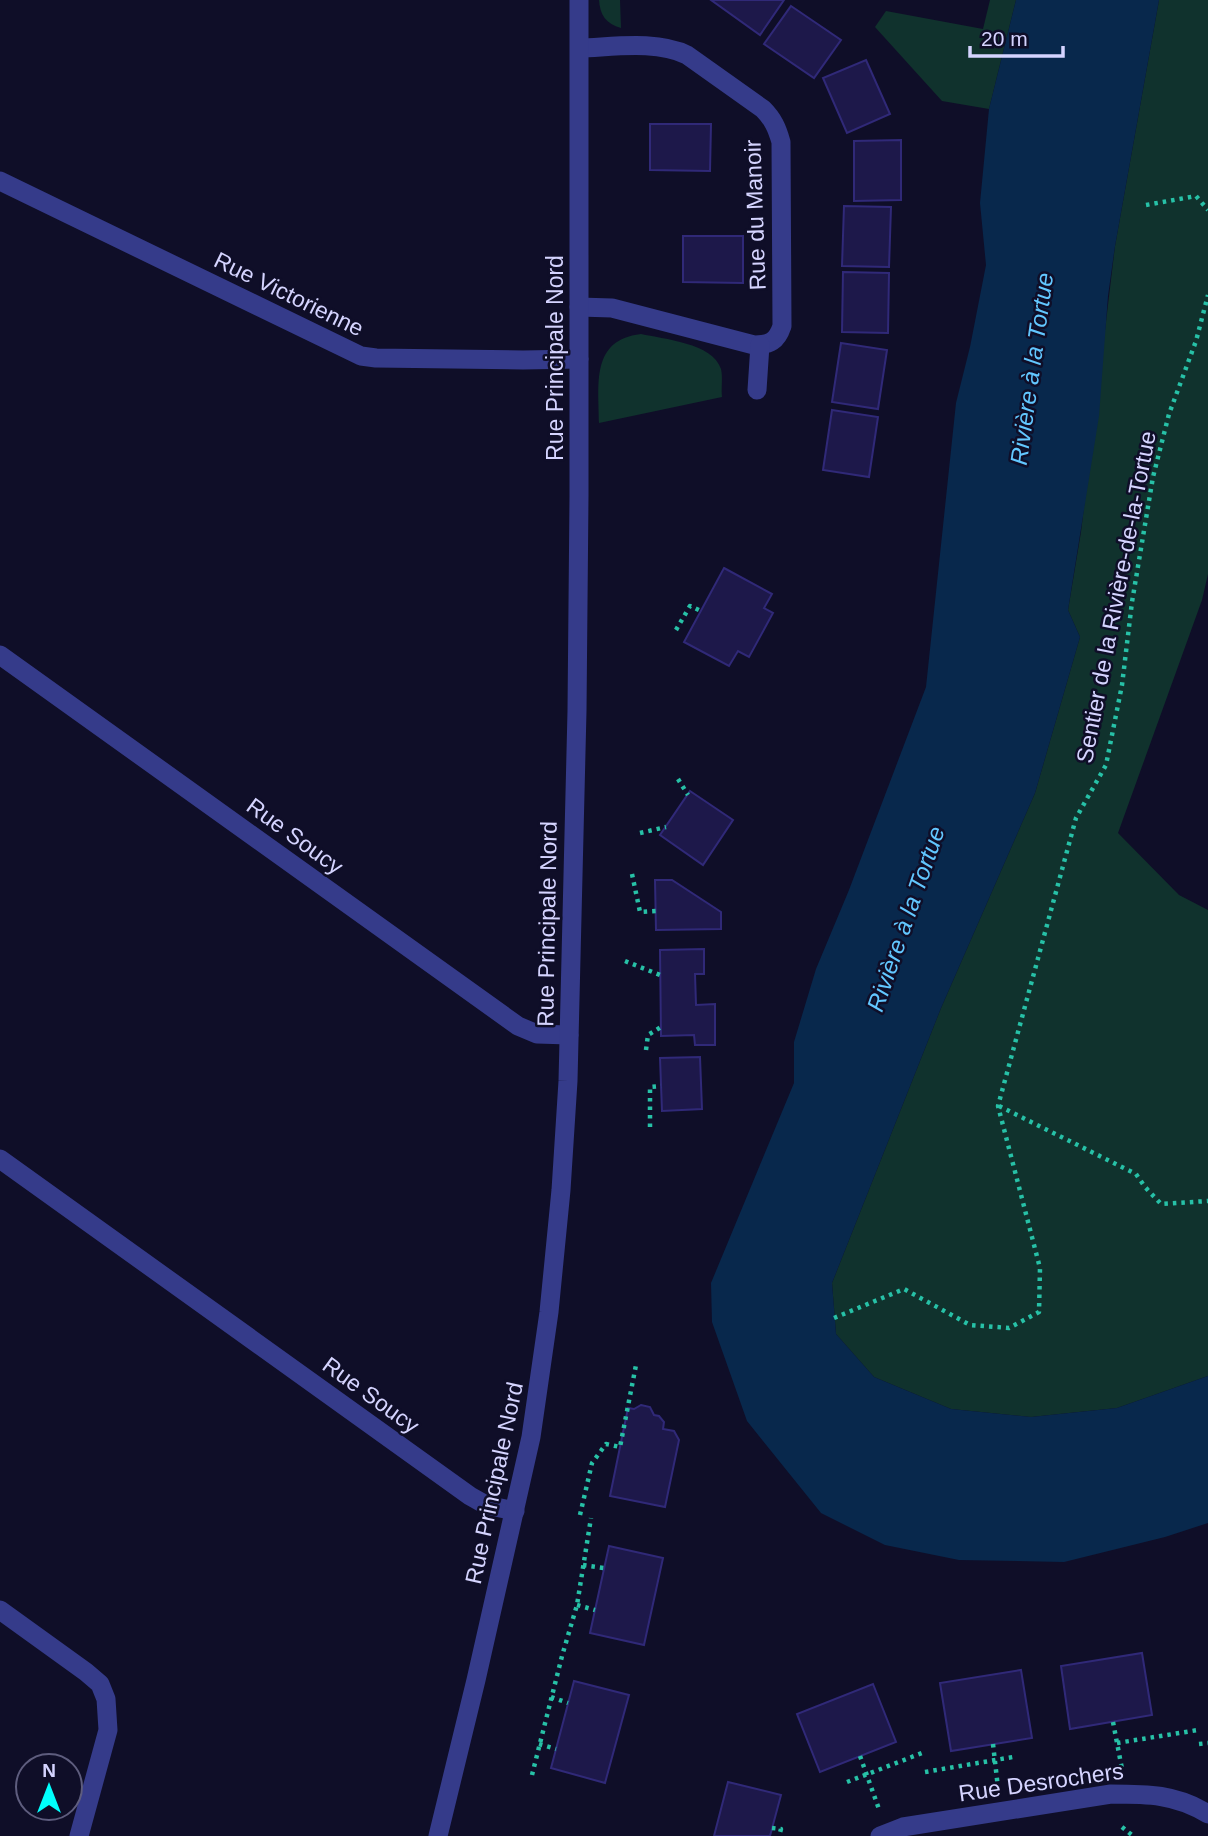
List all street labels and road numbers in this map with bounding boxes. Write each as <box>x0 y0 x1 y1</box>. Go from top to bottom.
street label: Rue du Manoir <box>739 139 771 291</box>
street label: Rue Victorienne <box>210 247 368 341</box>
street label: Rue Principale Nord <box>542 255 568 461</box>
street label: Sentier de la Rivière-de-la-Tortue <box>1071 429 1161 765</box>
street label: Rue Soucy <box>242 792 349 880</box>
street label: Rue Principale Nord <box>532 821 562 1027</box>
street label: Rue Soucy <box>318 1351 425 1439</box>
street label: Rue Principale Nord <box>460 1380 528 1586</box>
street label: Rue Desrochers <box>957 1758 1125 1806</box>

